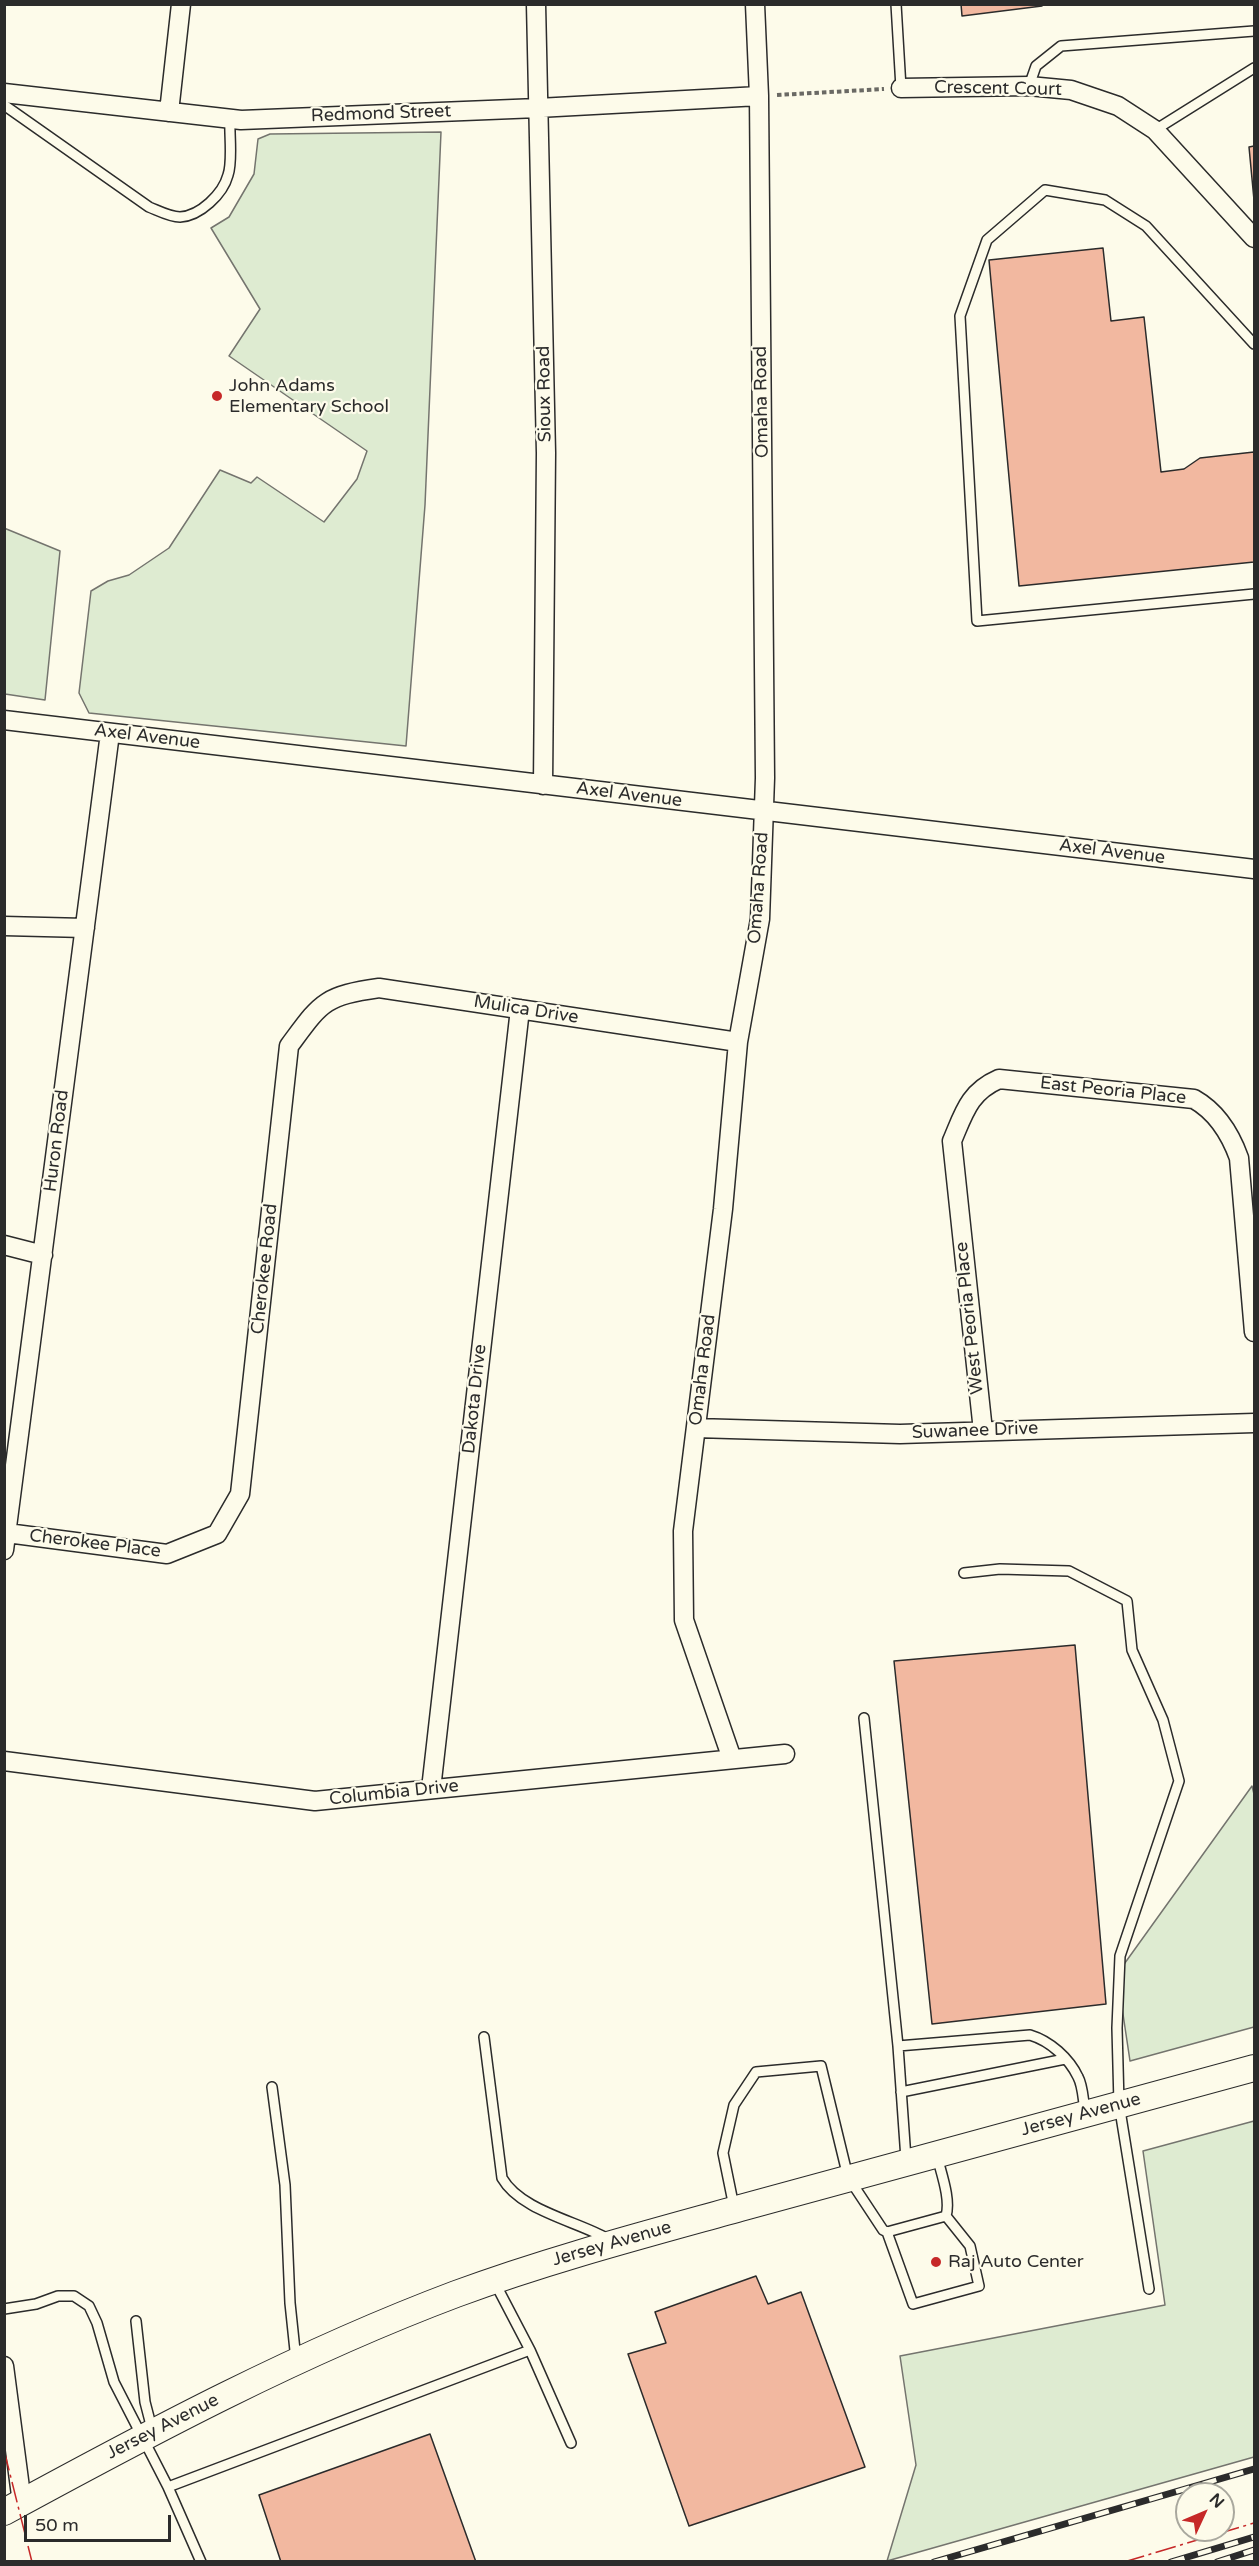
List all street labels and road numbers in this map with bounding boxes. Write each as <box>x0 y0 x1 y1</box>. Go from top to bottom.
street label: Crescent Court <box>934 77 1062 101</box>
street label: Redmond Street <box>311 101 451 127</box>
street label: Sioux Road <box>533 345 557 443</box>
street label: Omaha Road <box>750 346 774 458</box>
street label: Axel Avenue <box>93 720 201 754</box>
street label: Axel Avenue <box>575 778 683 812</box>
street label: Omaha Road <box>744 831 774 945</box>
street label: Axel Avenue <box>1058 835 1166 869</box>
street label: Mulica Drive <box>472 991 580 1029</box>
street label: East Peoria Place <box>1039 1073 1187 1109</box>
street label: Huron Road <box>40 1089 74 1193</box>
street label: Cherokee Road <box>247 1203 283 1335</box>
street label: West Peoria Place <box>951 1241 989 1395</box>
street label: Omaha Road <box>685 1313 721 1427</box>
street label: Dakota Drive <box>459 1343 491 1455</box>
street label: Suwanee Drive <box>911 1418 1039 1444</box>
street label: Cherokee Place <box>28 1525 162 1563</box>
street label: Columbia Drive <box>328 1775 460 1811</box>
street label: Jersey Avenue <box>1019 2089 1143 2141</box>
street label: Jersey Avenue <box>550 2217 674 2271</box>
street label: Jersey Avenue <box>103 2389 223 2465</box>

